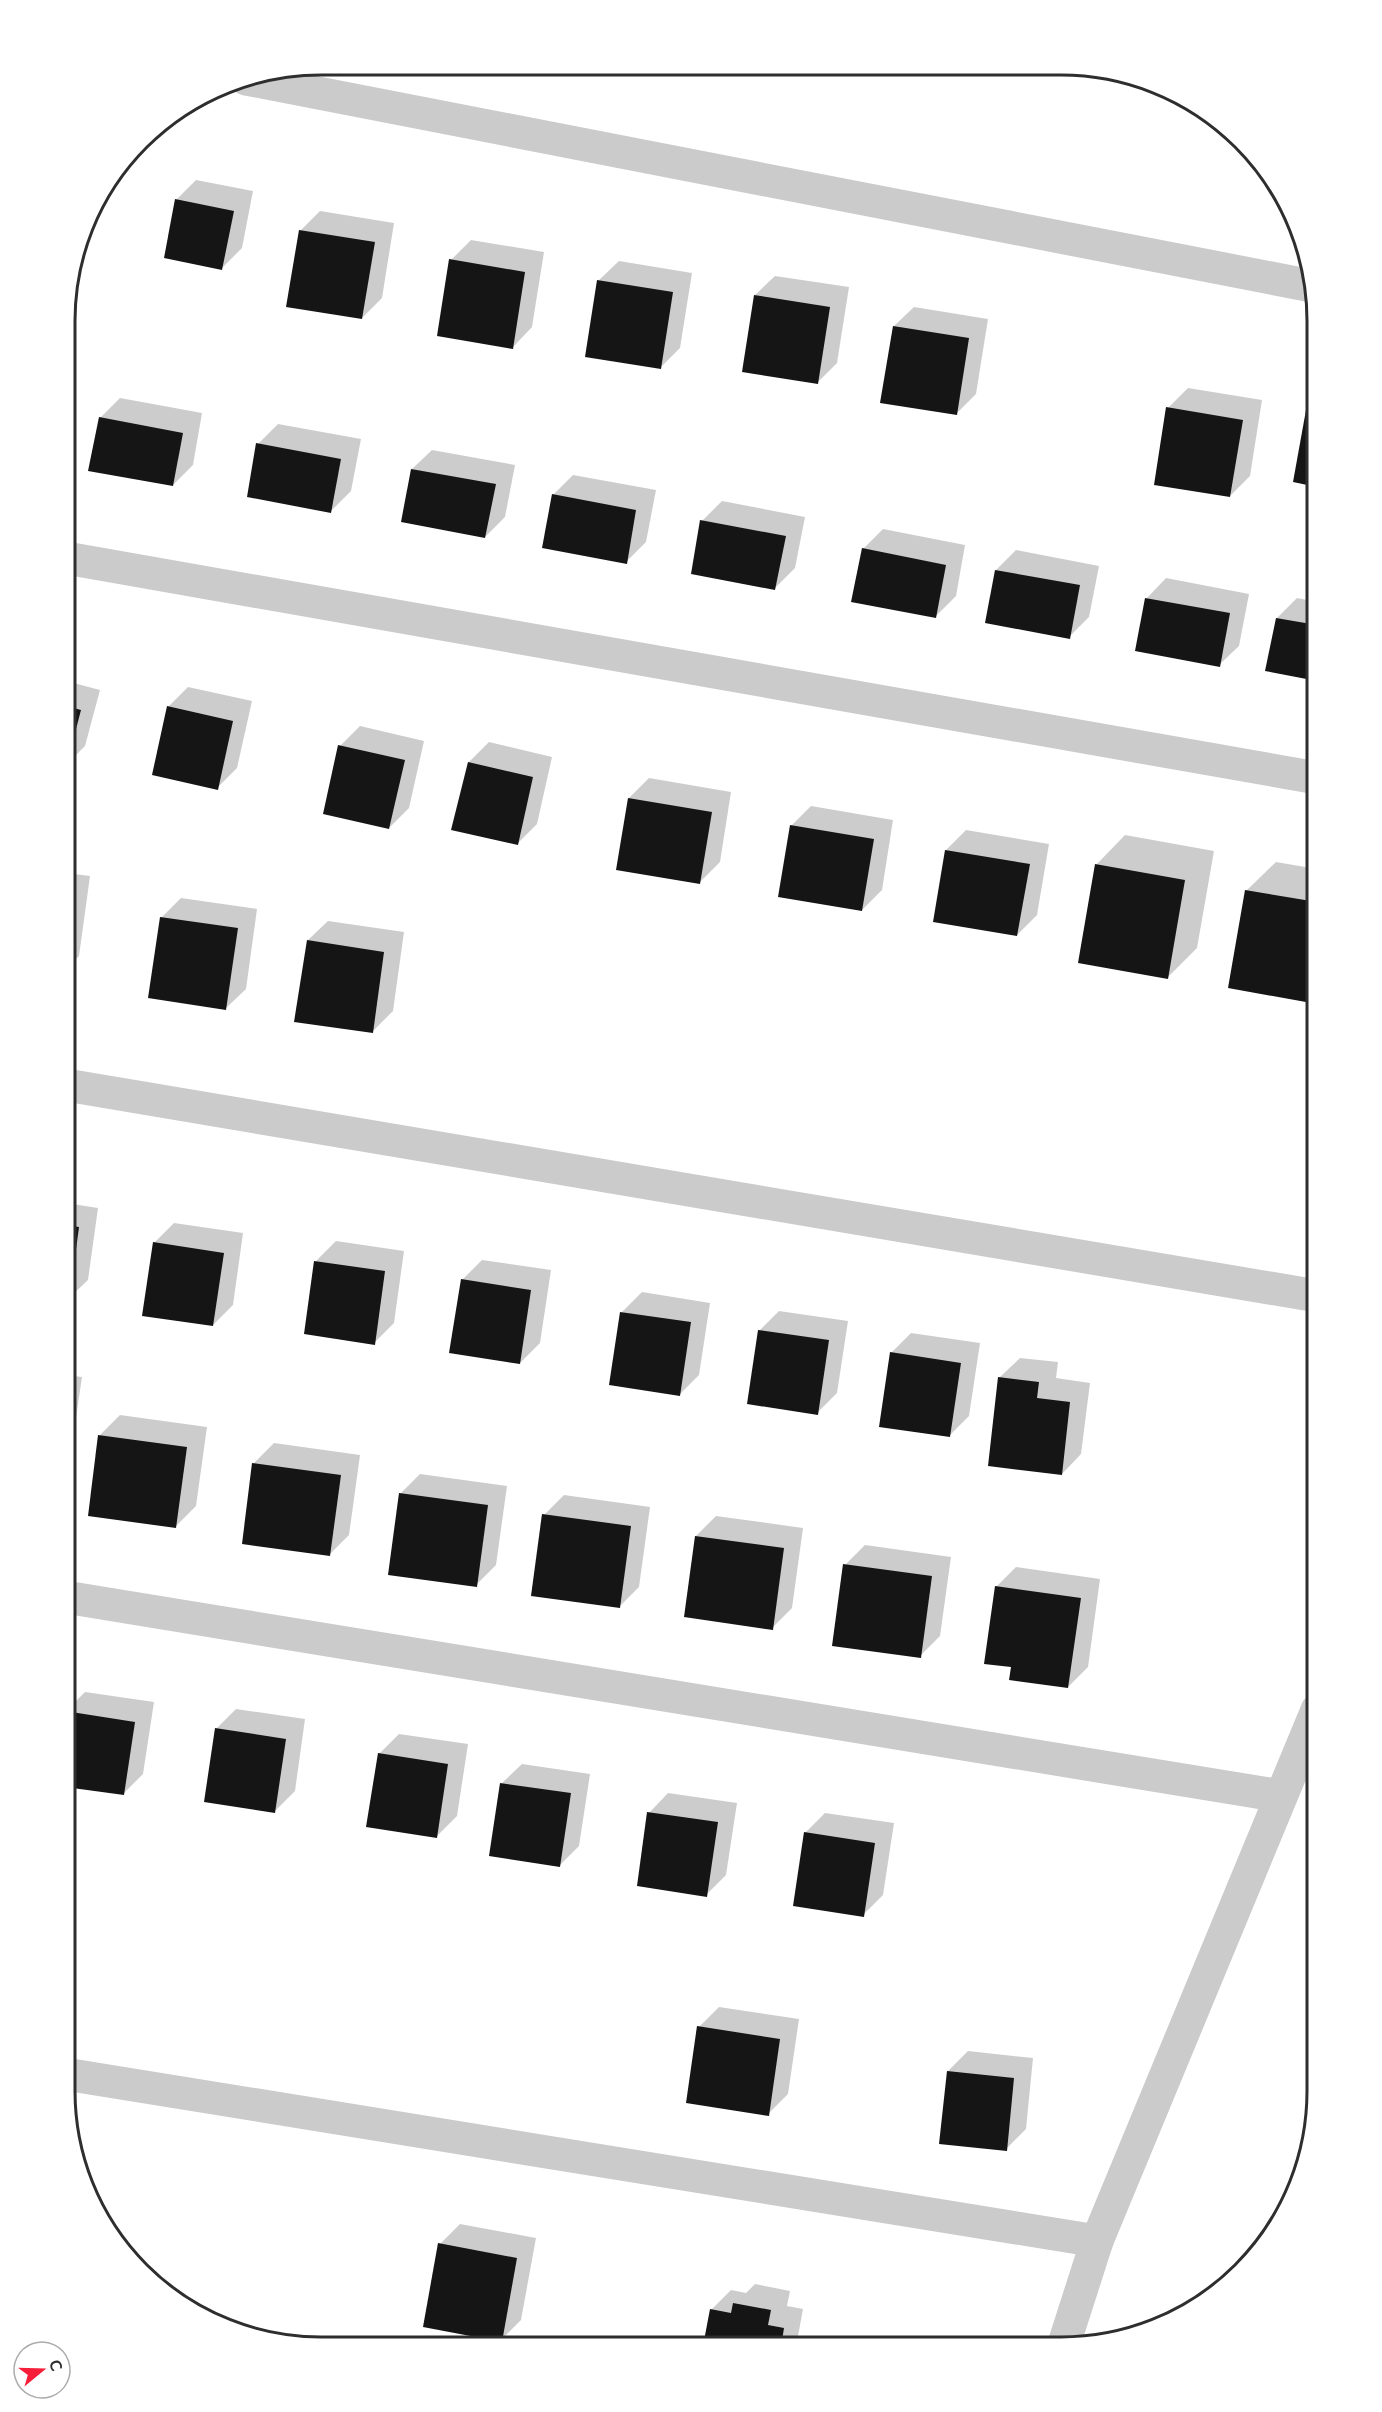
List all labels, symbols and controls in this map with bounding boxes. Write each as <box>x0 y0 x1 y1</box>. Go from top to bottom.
north arrow <box>12 2340 72 2400</box>
text: С <box>43 2357 67 2374</box>

